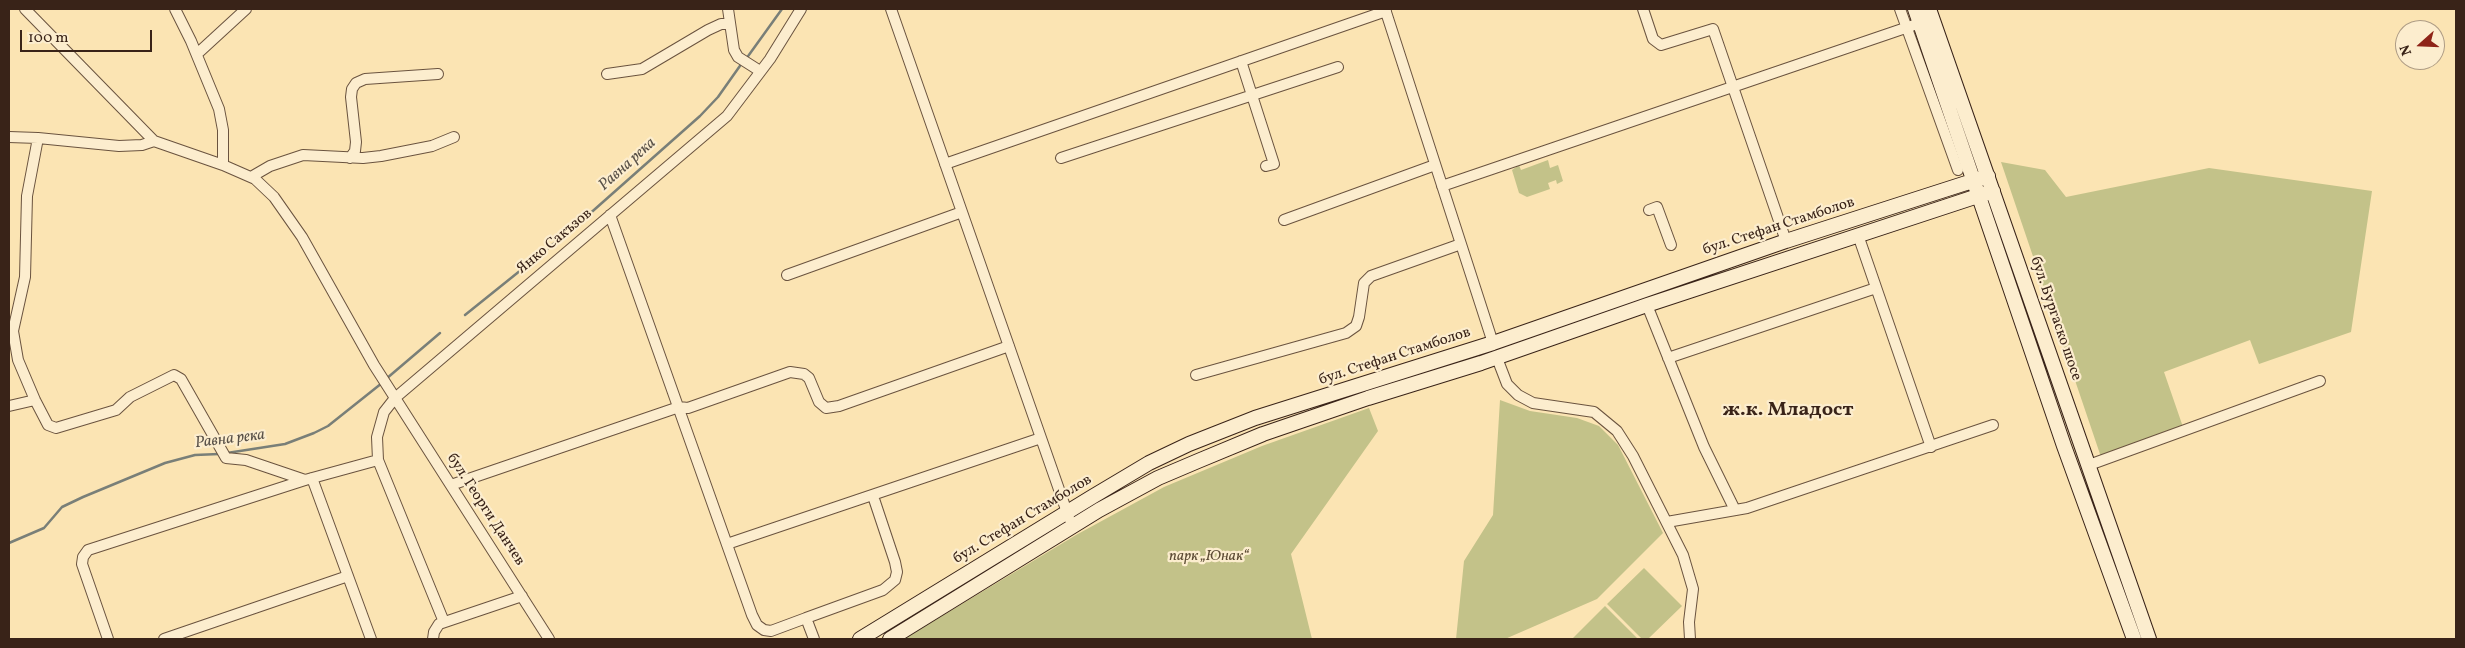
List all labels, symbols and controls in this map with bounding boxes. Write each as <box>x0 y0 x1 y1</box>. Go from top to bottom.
scale bar <box>22 20 155 52</box>
north arrow <box>2395 20 2445 70</box>
text: 100 m <box>28 28 68 49</box>
text: N <box>2396 42 2417 58</box>
water label: Равна река <box>595 134 661 196</box>
street label: бул. Стефан Стамболов <box>1701 194 1857 260</box>
street label: Янко Сакъзов <box>514 205 596 279</box>
street label: бул. Бургаско шосе <box>2025 255 2085 383</box>
street label: бул. Стефан Стамболов <box>1317 324 1473 390</box>
district label: ж.к. Младост <box>1723 399 1853 423</box>
water label: Равна река <box>194 426 266 454</box>
street label: бул. Георги Данчев <box>442 451 528 569</box>
street label: бул. Стефан Стамболов <box>950 471 1096 569</box>
park label: парк „Юнак“ <box>1169 548 1249 566</box>

